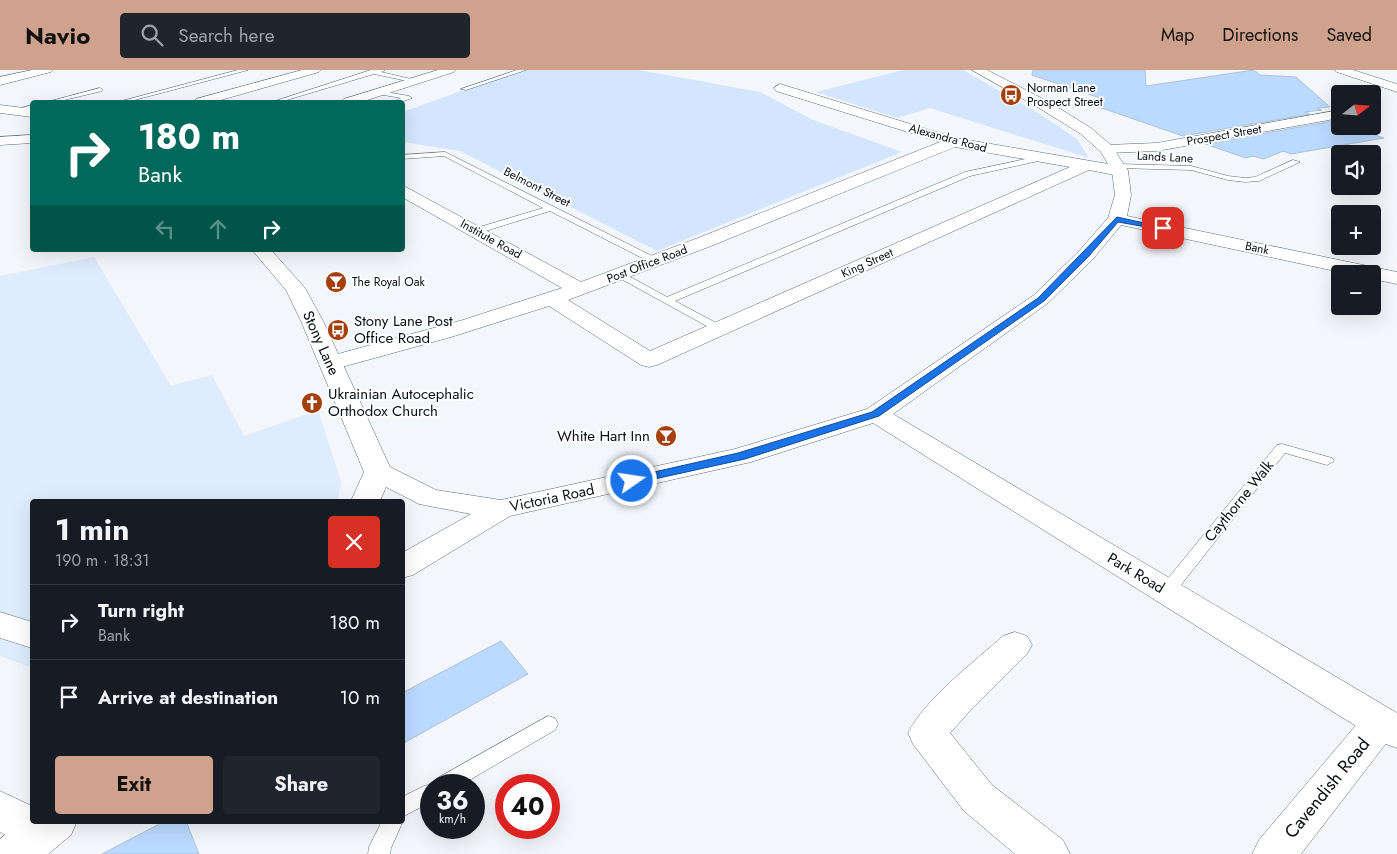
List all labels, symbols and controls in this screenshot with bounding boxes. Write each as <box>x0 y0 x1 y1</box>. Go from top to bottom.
search box <box>120 13 470 58</box>
text: Navio <box>25 18 90 53</box>
icon: search <box>138 21 166 49</box>
text: Search here <box>178 22 274 49</box>
text: Map <box>1161 22 1194 48</box>
text: Directions <box>1222 22 1298 48</box>
text: Saved <box>1326 22 1372 48</box>
place label: Norman Lane Prospect Street <box>1027 79 1103 111</box>
bus stop icon: Norman Lane Prospect Street <box>999 83 1023 107</box>
north arrow <box>1331 85 1381 135</box>
map controls <box>1331 85 1381 315</box>
text: 180 m <box>138 112 240 162</box>
street label: Alexandra Road <box>907 119 989 157</box>
icon: right <box>55 120 120 185</box>
street label: Prospect Street <box>1185 120 1263 150</box>
button: sound <box>1331 145 1381 195</box>
street label: Lands Lane <box>1136 147 1194 167</box>
text: Bank <box>138 158 182 190</box>
street label: Belmont Street <box>500 162 574 212</box>
button: + <box>1331 205 1381 255</box>
pin <box>1142 207 1184 249</box>
icon: arrive <box>1149 214 1177 242</box>
icon: left <box>151 215 179 243</box>
icon: ahead <box>204 215 232 243</box>
icon: right <box>257 215 285 243</box>
street label: Institute Road <box>457 215 525 263</box>
street label: Bank <box>1243 237 1271 259</box>
street label: Post Office Road <box>604 240 690 288</box>
street label: King Street <box>838 243 896 282</box>
button: − <box>1331 265 1381 315</box>
bar icon: The Royal Oak <box>324 270 348 294</box>
place label: The Royal Oak <box>352 273 425 291</box>
street label: Stony Lane <box>297 307 345 379</box>
place label: Stony Lane Post Office Road <box>354 310 453 349</box>
bus stop icon: Stony Lane Post Office Road <box>326 318 350 342</box>
place label: Ukrainian Autocephalic Orthodox Church <box>328 383 474 422</box>
church icon: Ukrainian Autocephalic Orthodox Church <box>300 391 324 415</box>
bar icon: White Hart Inn <box>654 424 678 448</box>
place label: White Hart Inn <box>557 425 650 447</box>
position arrow <box>605 454 657 506</box>
street label: Caythorne Walk <box>1199 455 1279 547</box>
street label: Victoria Road <box>508 478 596 518</box>
text: 1 min <box>55 508 129 551</box>
button: close <box>328 516 380 568</box>
street label: Park Road <box>1103 547 1169 599</box>
text: 190 m · 18:31 <box>55 549 149 572</box>
text: Turn right <box>98 597 184 624</box>
icon: right <box>55 608 83 636</box>
text: 180 m <box>329 609 380 636</box>
text: Bank <box>98 624 130 647</box>
icon: arrive <box>55 683 83 711</box>
text: Arrive at destination <box>98 684 278 711</box>
text: 10 m <box>340 684 380 711</box>
street label: Cavendish Road <box>1278 732 1376 844</box>
button: Exit <box>55 756 213 814</box>
button: Share <box>223 756 380 814</box>
speed limit sign: 40 <box>495 774 560 839</box>
text: 36 <box>436 782 469 818</box>
text: km/h <box>439 810 466 828</box>

